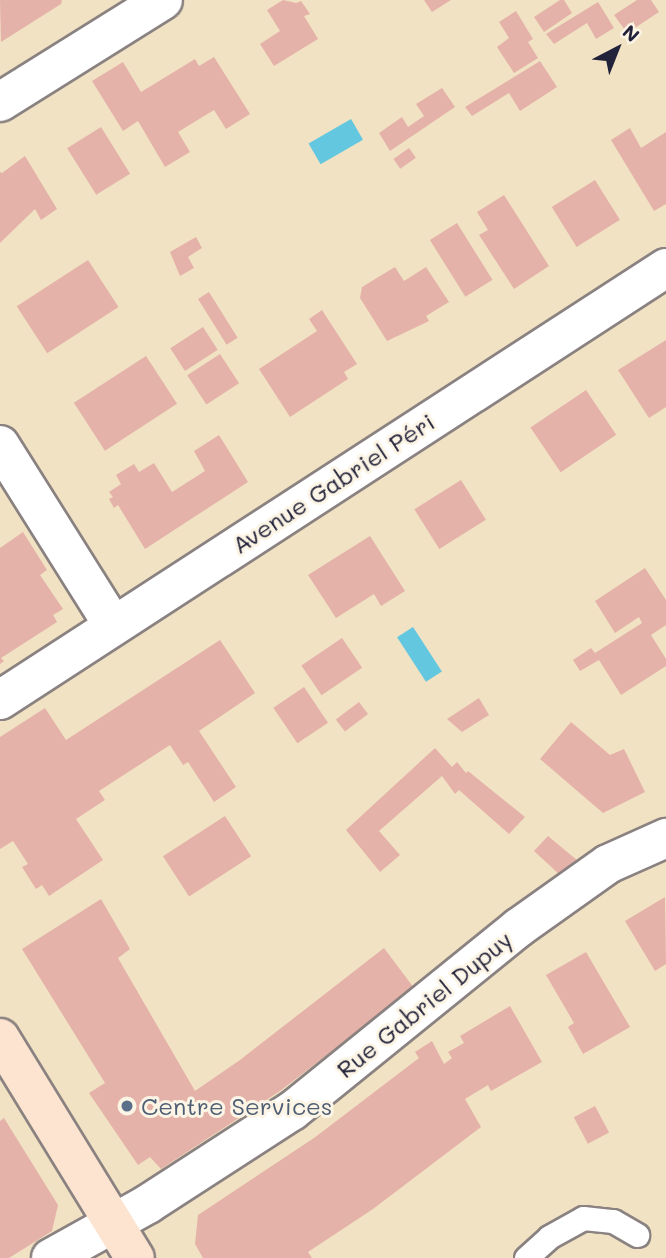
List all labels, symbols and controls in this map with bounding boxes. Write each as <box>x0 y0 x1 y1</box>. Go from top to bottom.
north arrow <box>582 14 652 84</box>
text: N <box>618 19 645 47</box>
street label: Avenue Gabriel Péri <box>226 407 440 559</box>
street label: Rue Gabriel Dupuy <box>331 924 517 1084</box>
place label: Centre Services <box>141 1092 333 1120</box>
marker: Centre Services <box>119 1098 135 1114</box>

